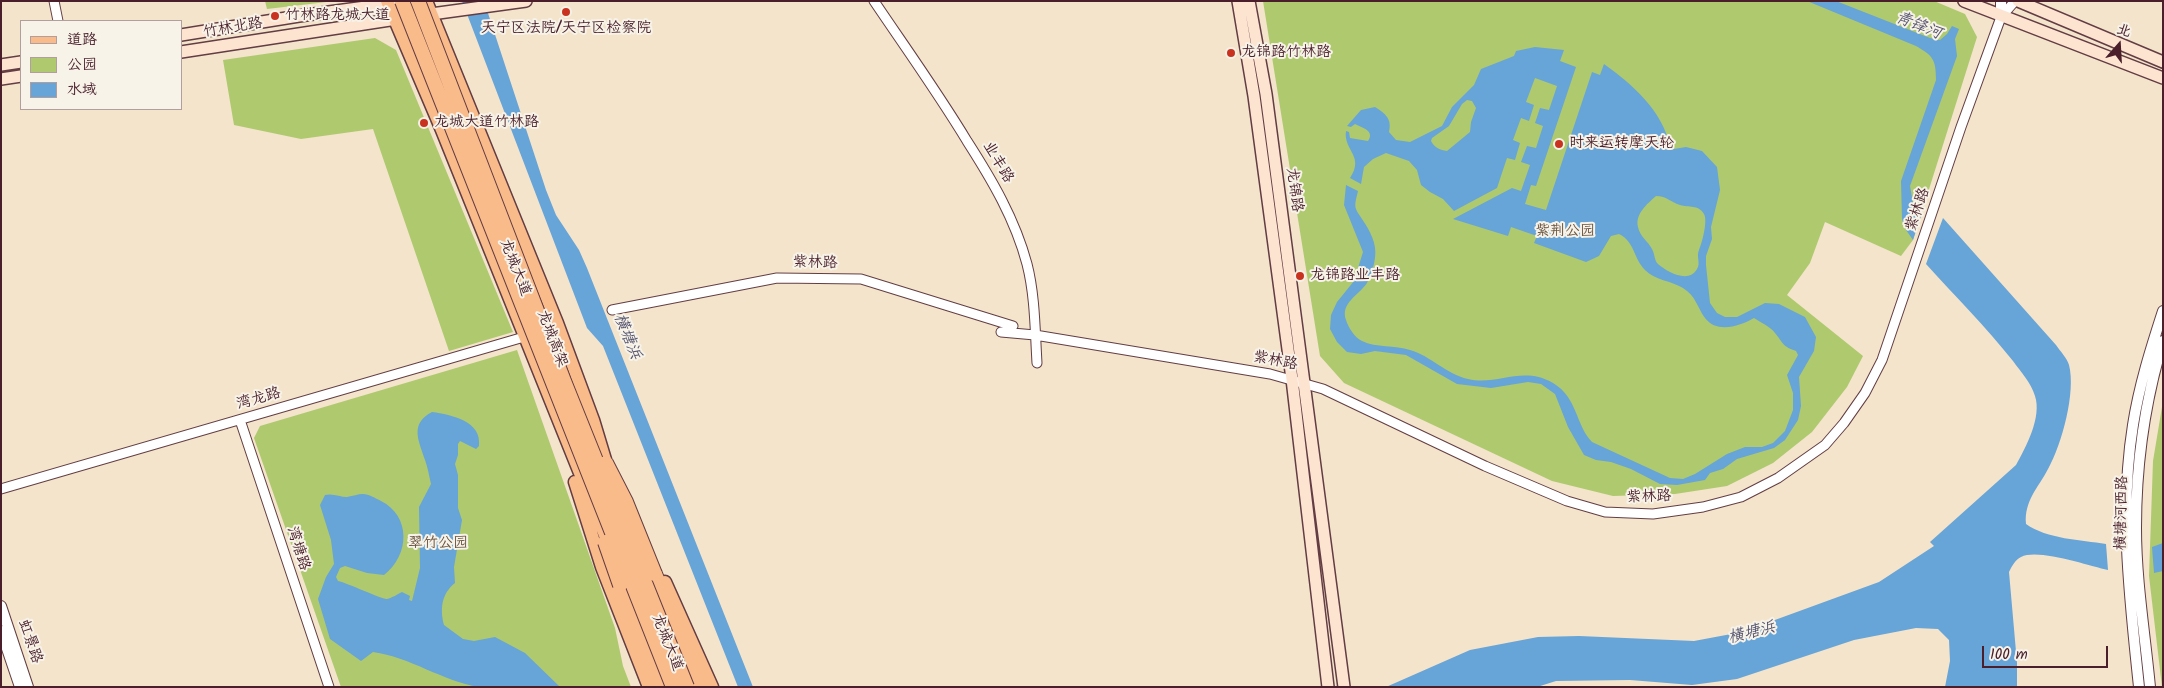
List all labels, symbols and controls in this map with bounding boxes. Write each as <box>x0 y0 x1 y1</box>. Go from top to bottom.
marker: 天宁区法院/天宁区检察院 <box>560 6 572 18</box>
place label: 竹林路龙城大道 <box>285 7 390 25</box>
water label: 青锋河 <box>1892 9 1944 45</box>
marker: 竹林路龙城大道 <box>269 10 281 22</box>
street label: 竹林北路 <box>202 15 264 43</box>
text: 北 <box>2114 18 2134 43</box>
legend <box>20 20 182 110</box>
place label: 天宁区法院/天宁区检察院 <box>481 20 651 38</box>
north arrow <box>2094 20 2144 70</box>
text: 道路 <box>67 28 97 52</box>
place label: 龙锦路竹林路 <box>1241 44 1331 62</box>
marker: 龙锦路竹林路 <box>1225 47 1237 59</box>
text: 公园 <box>67 53 97 77</box>
text: 水域 <box>67 78 97 102</box>
place label: 龙城大道竹林路 <box>434 114 539 132</box>
marker: 龙城大道竹林路 <box>418 117 430 129</box>
place label: 时来运转摩天轮 <box>1569 135 1674 153</box>
marker: 时来运转摩天轮 <box>1553 138 1565 150</box>
street label: 业丰路 <box>978 139 1016 187</box>
street label: 龙锦路 <box>1281 166 1305 214</box>
street label: 紫林路 <box>1903 186 1935 234</box>
park label: 紫荆公园 <box>1535 223 1595 241</box>
street label: 龙城大道 <box>494 237 534 299</box>
street label: 紫林路 <box>792 255 838 273</box>
place label: 龙锦路业丰路 <box>1310 267 1400 285</box>
marker: 龙锦路业丰路 <box>1294 270 1306 282</box>
street label: 龙城高架 <box>532 308 570 370</box>
water label: 横塘浜 <box>608 311 644 363</box>
street label: 紫林路 <box>1251 349 1299 375</box>
street label: 湾龙路 <box>235 385 283 415</box>
street label: 横塘河西路 <box>2113 475 2133 551</box>
street label: 紫林路 <box>1626 488 1672 508</box>
street label: 湾塘路 <box>281 525 313 573</box>
park label: 翠竹公园 <box>408 535 468 553</box>
street label: 龙城大道 <box>646 612 686 674</box>
street label: 虹景路 <box>13 618 45 666</box>
water label: 横塘浜 <box>1726 619 1778 649</box>
scale bar <box>1984 636 2110 668</box>
text: 100 m <box>1990 643 2028 667</box>

